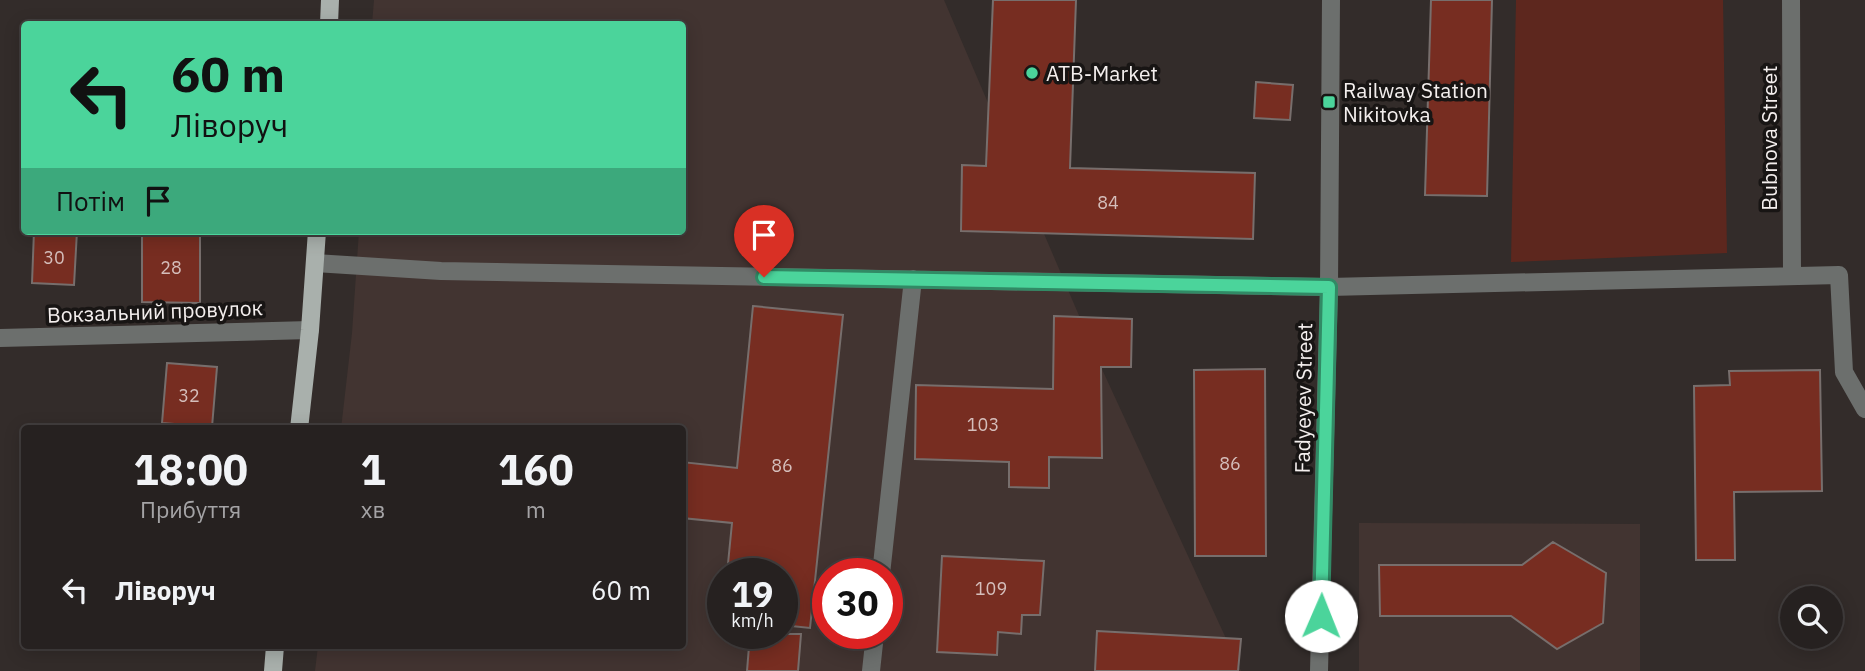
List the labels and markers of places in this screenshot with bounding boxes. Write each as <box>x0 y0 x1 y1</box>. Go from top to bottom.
place label: ATB-Market <box>1046 59 1158 87</box>
marker: ATB-Market <box>1024 65 1040 81</box>
place label: Railway Station Nikitovka <box>1343 76 1488 128</box>
marker: Railway Station Nikitovka <box>1321 94 1337 110</box>
pin <box>734 205 794 277</box>

